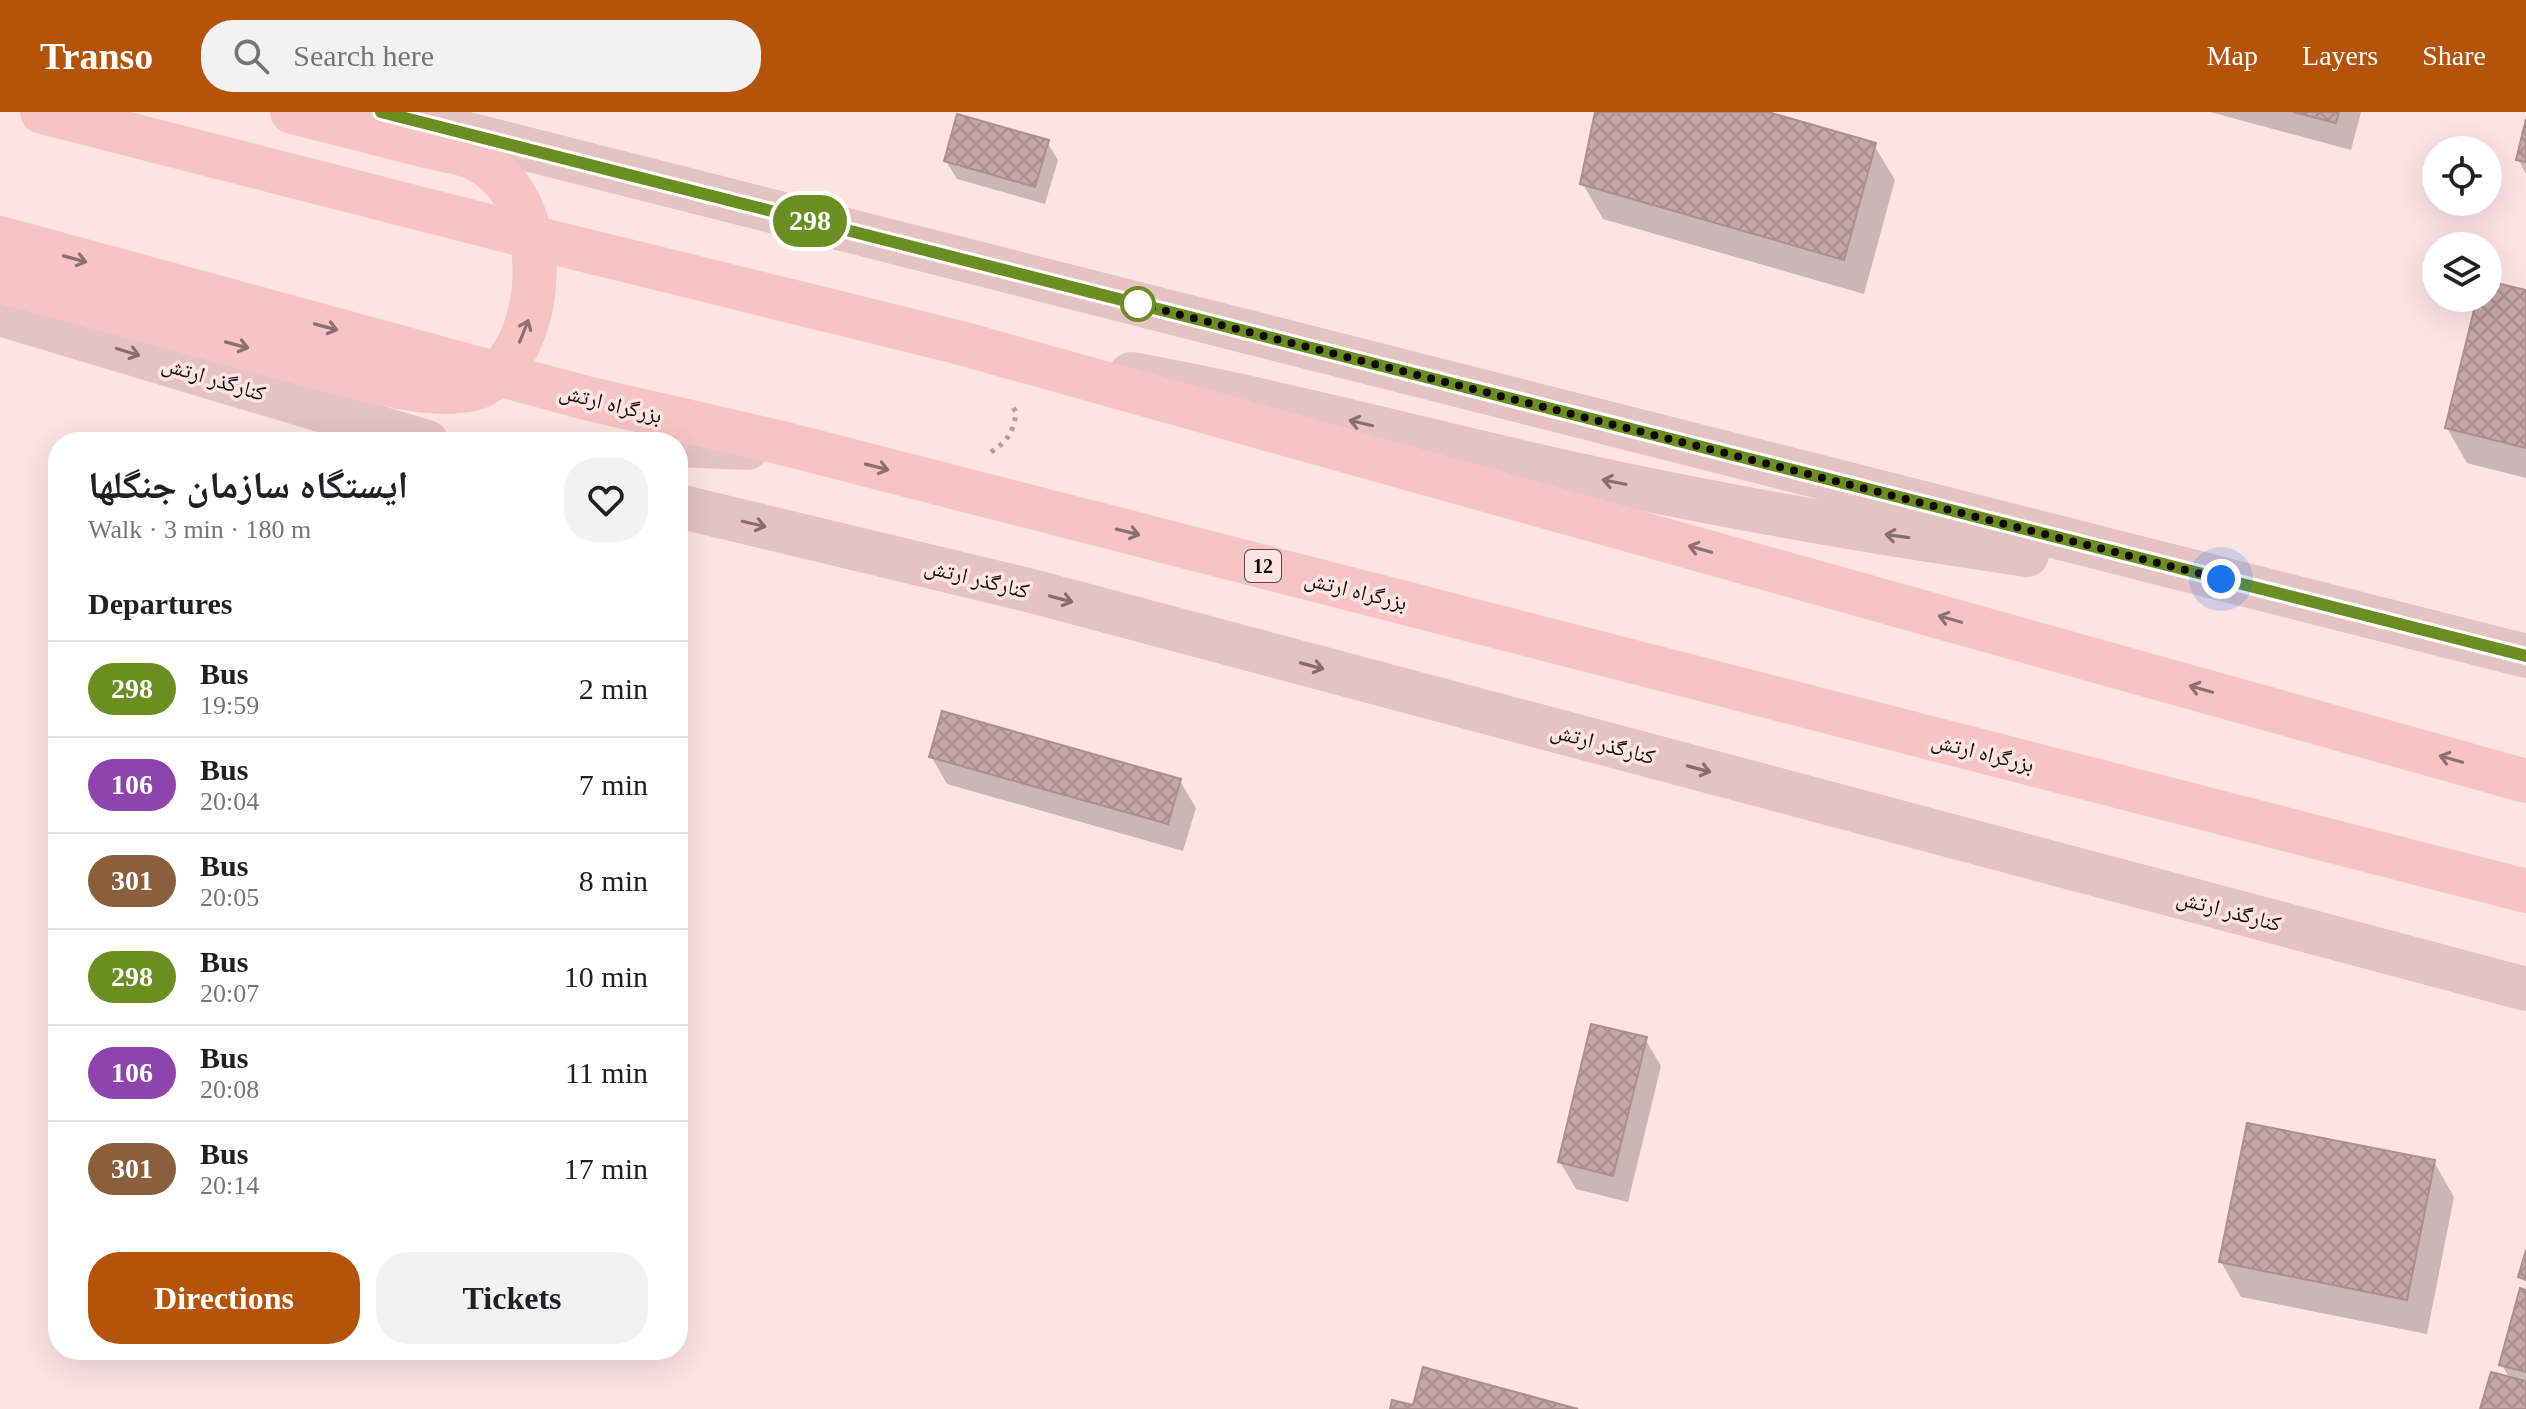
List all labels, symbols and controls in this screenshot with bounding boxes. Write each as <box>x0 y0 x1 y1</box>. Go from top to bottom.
search box <box>201 20 761 92</box>
icon: search <box>229 34 273 78</box>
text: Transo <box>40 35 153 77</box>
text: Search here <box>293 39 434 72</box>
text: Map <box>2207 40 2258 71</box>
text: Layers <box>2302 40 2378 71</box>
text: Share <box>2422 40 2486 71</box>
map controls <box>2422 136 2502 312</box>
button: locate <box>2422 136 2502 216</box>
line badge: 298 <box>764 195 856 247</box>
text: 298 <box>789 205 831 236</box>
button: layers <box>2422 232 2502 312</box>
one-way arrow <box>62 252 88 267</box>
unlabelled marker <box>1121 287 1155 321</box>
one-way arrow <box>518 319 532 344</box>
one-way arrow <box>313 320 339 335</box>
one-way arrow <box>224 339 250 354</box>
one-way arrow <box>115 345 141 360</box>
street label: کنارگذر ارتش <box>159 351 269 407</box>
street label: بزرگراه ارتش <box>557 379 665 429</box>
one-way arrow <box>1349 415 1375 430</box>
button: heart <box>564 458 648 542</box>
one-way arrow <box>863 460 889 475</box>
text: ایستگاه سازمان جنگلها <box>88 464 408 506</box>
one-way arrow <box>1602 474 1628 489</box>
text: Walk · 3 min · 180 m <box>88 515 311 544</box>
one-way arrow <box>740 517 766 532</box>
one-way arrow <box>1115 525 1141 540</box>
one-way arrow <box>1885 528 1910 543</box>
one-way arrow <box>1687 541 1713 556</box>
road number: 12 <box>1245 550 1281 582</box>
street label: کنارگذر ارتش <box>922 553 1032 605</box>
your location <box>2201 559 2241 599</box>
street label: بزرگراه ارتش <box>1302 566 1410 616</box>
text: Departures <box>88 587 232 620</box>
one-way arrow <box>1047 592 1073 607</box>
one-way arrow <box>1938 611 1964 626</box>
text: Bus <box>200 657 248 690</box>
one-way arrow <box>1299 659 1325 674</box>
text: 2 min <box>579 672 648 705</box>
text: 298 <box>111 673 153 704</box>
one-way arrow <box>2188 681 2214 696</box>
text: 19:59 <box>200 691 259 720</box>
street label: کنارگذر ارتش <box>1548 718 1658 770</box>
street label: بزرگراه ارتش <box>1929 728 2037 778</box>
one-way arrow <box>2439 751 2464 765</box>
text: Bus <box>200 753 248 786</box>
one-way arrow <box>1685 762 1711 777</box>
text: 7 min <box>579 768 648 801</box>
text: 106 <box>111 769 153 800</box>
text: 20:04 <box>200 787 259 816</box>
text: Bus <box>200 849 248 882</box>
text: 8 min <box>579 864 648 897</box>
text: 301 <box>111 865 153 896</box>
text: 20:05 <box>200 883 259 912</box>
street label: کنارگذر ارتش <box>2174 885 2284 937</box>
text: Bus <box>200 945 248 978</box>
text: 10 min <box>564 960 648 993</box>
text: 298 <box>111 961 153 992</box>
text: 20:07 <box>200 979 259 1008</box>
text: Bus <box>200 1041 248 1074</box>
text: 11 min <box>565 1056 648 1089</box>
text: 106 <box>111 1057 153 1088</box>
text: 20:08 <box>200 1075 259 1104</box>
text: Bus <box>200 1137 248 1170</box>
text: 17 min <box>564 1152 648 1185</box>
text: 301 <box>111 1153 153 1184</box>
text: 20:14 <box>200 1171 259 1200</box>
button: Directions <box>88 1252 360 1344</box>
button: Tickets <box>376 1252 648 1344</box>

